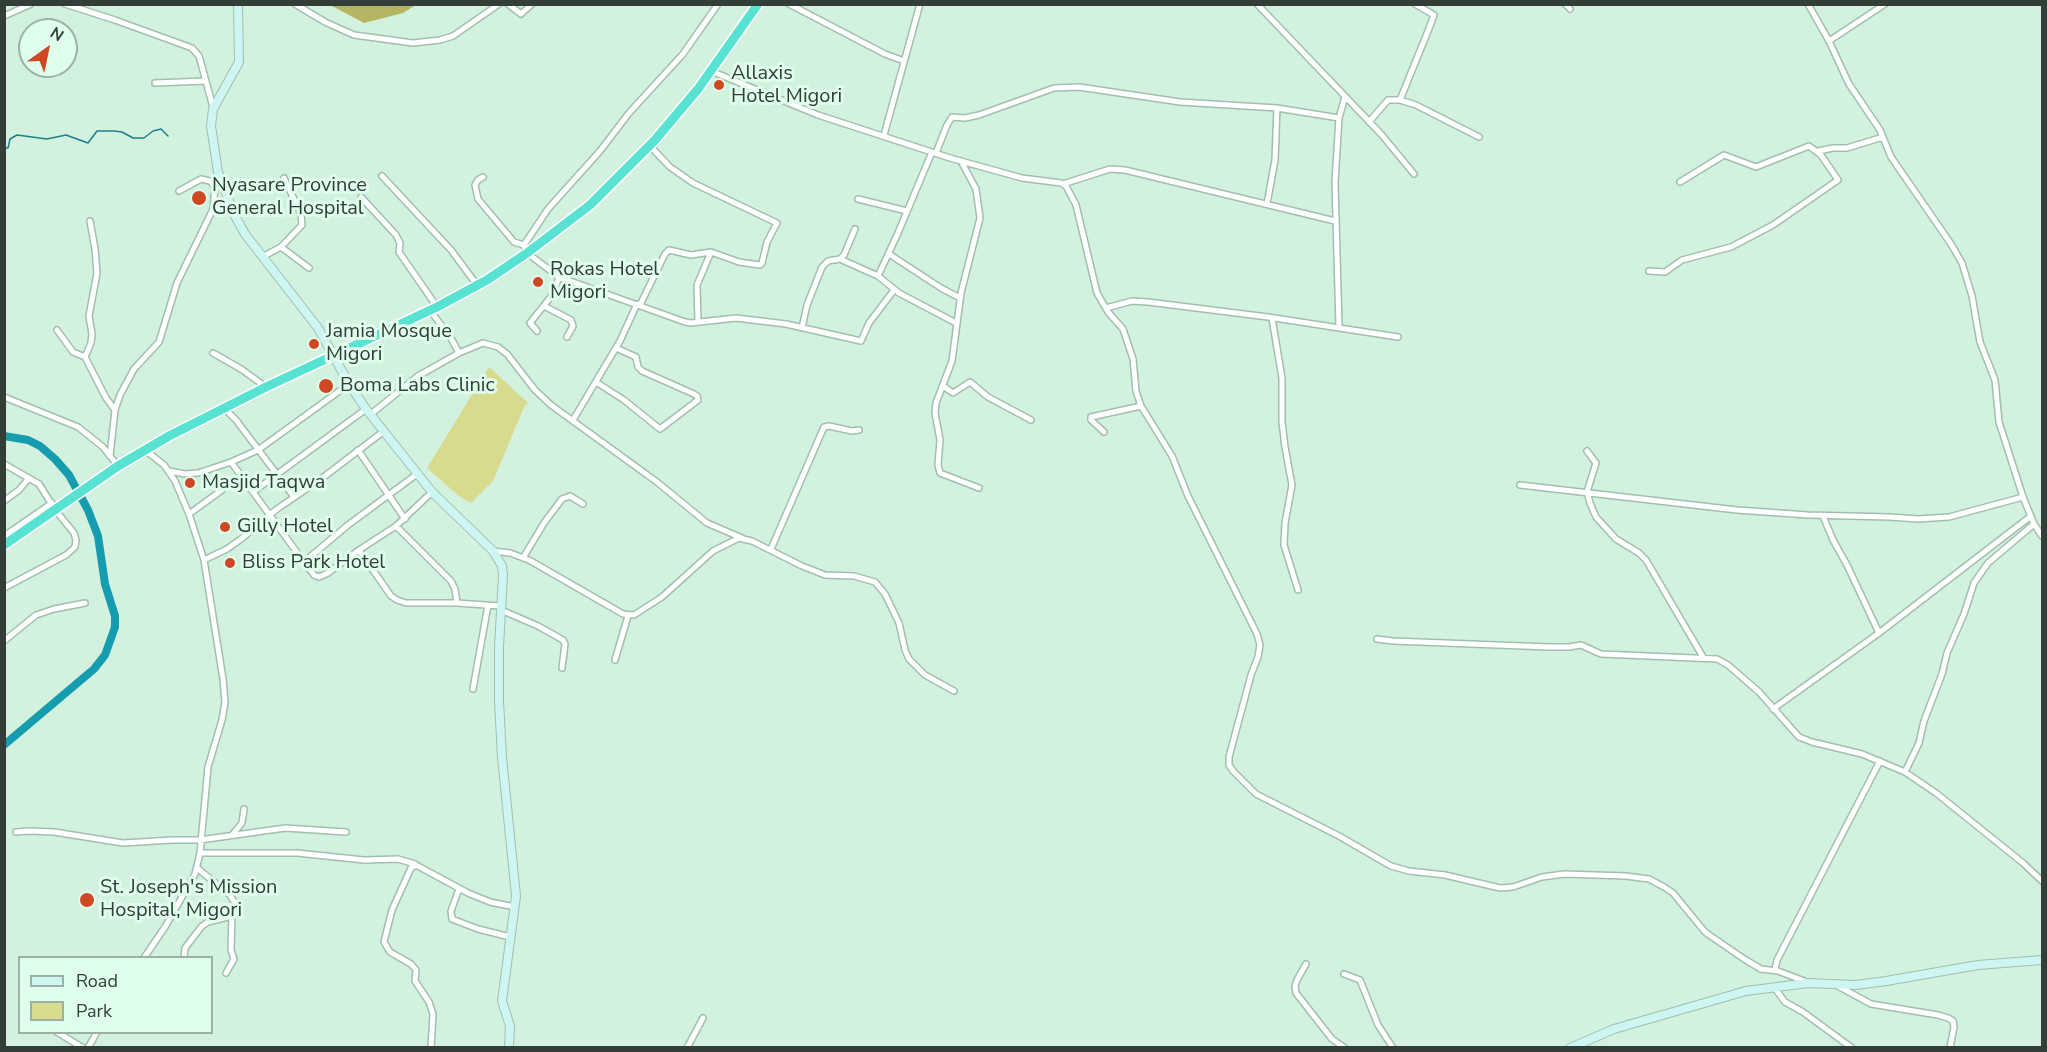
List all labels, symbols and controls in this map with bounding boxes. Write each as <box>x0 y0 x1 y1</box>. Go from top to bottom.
north arrow <box>18 18 78 78</box>
text: N <box>46 22 68 47</box>
place label: Allaxis Hotel Migori <box>731 62 842 109</box>
marker: Allaxis Hotel Migori <box>712 78 726 92</box>
place label: Nyasare Province General Hospital <box>212 174 367 221</box>
marker: Nyasare Province General Hospital <box>190 189 208 207</box>
place label: Rokas Hotel Migori <box>550 258 659 305</box>
marker: Rokas Hotel Migori <box>531 275 545 289</box>
place label: Jamia Mosque Migori <box>326 320 452 367</box>
marker: Jamia Mosque Migori <box>307 337 321 351</box>
place label: Boma Labs Clinic <box>340 374 495 398</box>
marker: Boma Labs Clinic <box>317 377 335 395</box>
place label: Masjid Taqwa <box>202 471 325 495</box>
marker: Masjid Taqwa <box>183 476 197 490</box>
place label: Gilly Hotel <box>237 515 333 539</box>
marker: Gilly Hotel <box>218 520 232 534</box>
place label: Bliss Park Hotel <box>242 551 385 575</box>
marker: Bliss Park Hotel <box>223 556 237 570</box>
place label: St. Joseph's Mission Hospital, Migori <box>100 876 277 923</box>
marker: St. Joseph's Mission Hospital, Migori <box>78 891 96 909</box>
legend <box>18 956 213 1034</box>
text: Road <box>76 969 118 993</box>
text: Park <box>76 999 112 1023</box>

